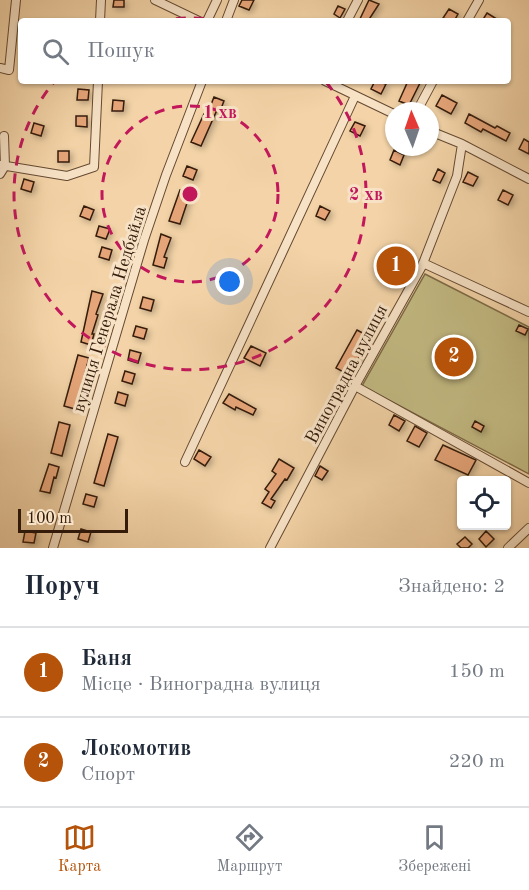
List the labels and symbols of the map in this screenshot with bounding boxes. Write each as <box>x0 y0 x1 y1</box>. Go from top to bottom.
north arrow <box>385 102 439 156</box>
text: 1 хв <box>203 104 237 122</box>
centre of rings <box>180 184 200 204</box>
text: 2 хв <box>349 186 383 204</box>
street label: вулиця Генерала Недбайла <box>70 204 150 415</box>
pin: 1 <box>376 244 416 288</box>
your location <box>215 267 244 296</box>
street label: Виноградна вулиця <box>303 302 391 447</box>
pin: 2 <box>434 334 474 380</box>
scale bar <box>18 506 128 534</box>

